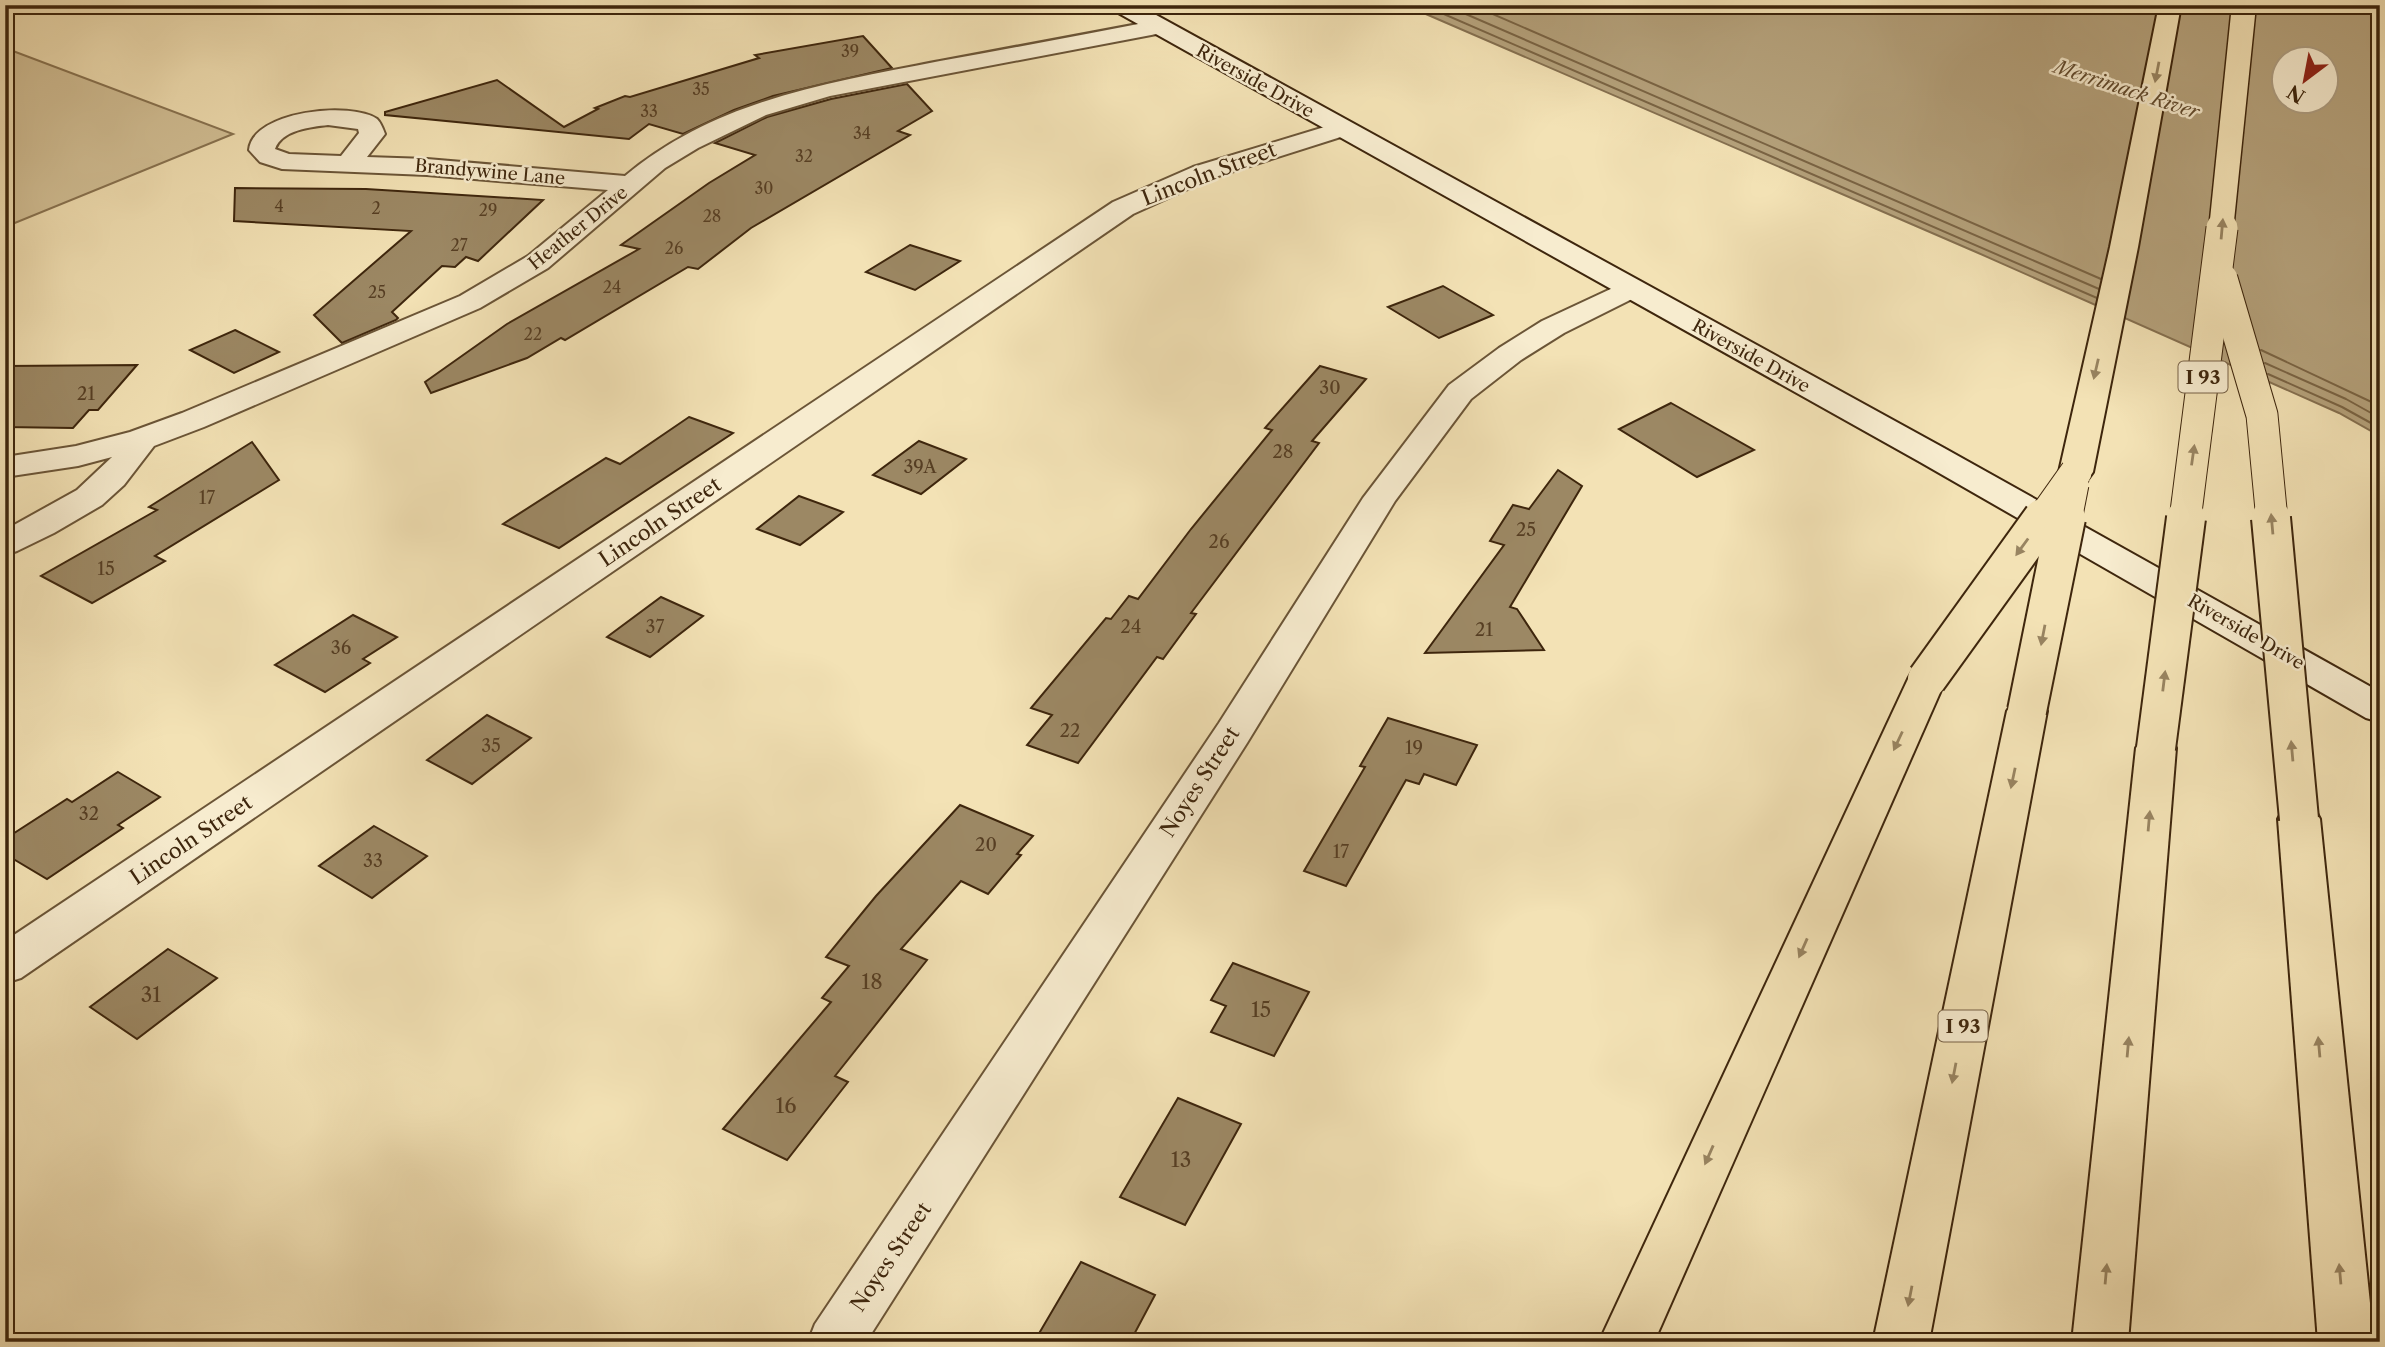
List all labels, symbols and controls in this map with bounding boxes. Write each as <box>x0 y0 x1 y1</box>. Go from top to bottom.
street label: Riverside Drive <box>1192 40 1318 122</box>
house number: 39 <box>841 41 859 61</box>
north arrow <box>2270 46 2340 116</box>
water label: Merrimack River <box>2049 55 2203 124</box>
one-way arrow <box>2151 61 2162 83</box>
house number: 35 <box>692 79 710 99</box>
text: N <box>2283 80 2309 108</box>
house number: 33 <box>640 101 658 121</box>
house number: 34 <box>853 123 871 143</box>
street label: Lincoln Street <box>1138 136 1280 211</box>
house number: 32 <box>795 146 813 166</box>
street label: Brandywine Lane <box>414 154 566 190</box>
house number: 30 <box>755 178 773 198</box>
street label: Heather Drive <box>524 181 632 275</box>
house number: 4 <box>274 196 284 216</box>
house number: 2 <box>371 198 381 218</box>
house number: 29 <box>479 200 497 220</box>
house number: 28 <box>703 206 721 226</box>
one-way arrow <box>2217 218 2228 240</box>
house number: 27 <box>450 235 468 255</box>
house number: 26 <box>665 238 683 258</box>
house number: 24 <box>603 277 621 297</box>
house number: 25 <box>368 282 386 302</box>
street label: Riverside Drive <box>1688 315 1814 397</box>
house number: 22 <box>524 324 542 344</box>
one-way arrow <box>2090 359 2101 381</box>
road number: I 93 <box>2178 362 2228 392</box>
house number: 30 <box>1319 377 1341 399</box>
house number: 21 <box>77 383 95 405</box>
house number: 28 <box>1272 441 1294 463</box>
one-way arrow <box>2187 444 2198 466</box>
house number: 39A <box>903 456 937 478</box>
street label: Lincoln Street <box>594 471 726 572</box>
house number: 17 <box>199 487 215 509</box>
one-way arrow <box>2266 513 2277 535</box>
house number: 25 <box>1516 519 1536 541</box>
house number: 26 <box>1209 531 1229 553</box>
one-way arrow <box>2015 538 2029 556</box>
house number: 15 <box>97 558 115 580</box>
street label: Riverside Drive <box>2184 590 2308 674</box>
house number: 37 <box>646 616 665 638</box>
house number: 24 <box>1121 616 1141 638</box>
house number: 21 <box>1475 619 1493 641</box>
one-way arrow <box>2037 624 2048 646</box>
house number: 36 <box>331 637 351 659</box>
one-way arrow <box>2159 669 2170 691</box>
house number: 22 <box>1060 720 1080 742</box>
street label: Noyes Street <box>1155 722 1245 841</box>
one-way arrow <box>1892 731 1904 751</box>
house number: 35 <box>481 735 501 757</box>
house number: 19 <box>1405 737 1423 759</box>
one-way arrow <box>2287 740 2298 762</box>
one-way arrow <box>2008 767 2019 789</box>
street label: Lincoln Street <box>125 789 257 890</box>
house number: 32 <box>79 803 99 825</box>
one-way arrow <box>2144 810 2155 832</box>
house number: 20 <box>975 834 997 856</box>
house number: 17 <box>1333 841 1349 863</box>
house number: 33 <box>363 850 383 872</box>
one-way arrow <box>1797 938 1809 958</box>
house number: 18 <box>861 969 883 994</box>
house number: 31 <box>141 982 161 1007</box>
house number: 15 <box>1251 997 1271 1022</box>
road number: I 93 <box>1938 1010 1988 1042</box>
one-way arrow <box>2123 1036 2134 1058</box>
one-way arrow <box>2313 1036 2324 1058</box>
one-way arrow <box>1948 1062 1959 1084</box>
house number: 16 <box>775 1093 797 1118</box>
one-way arrow <box>1703 1145 1715 1165</box>
house number: 13 <box>1171 1147 1191 1172</box>
street label: Noyes Street <box>845 1197 937 1316</box>
one-way arrow <box>2101 1263 2112 1285</box>
one-way arrow <box>2334 1263 2345 1285</box>
one-way arrow <box>1904 1285 1915 1307</box>

